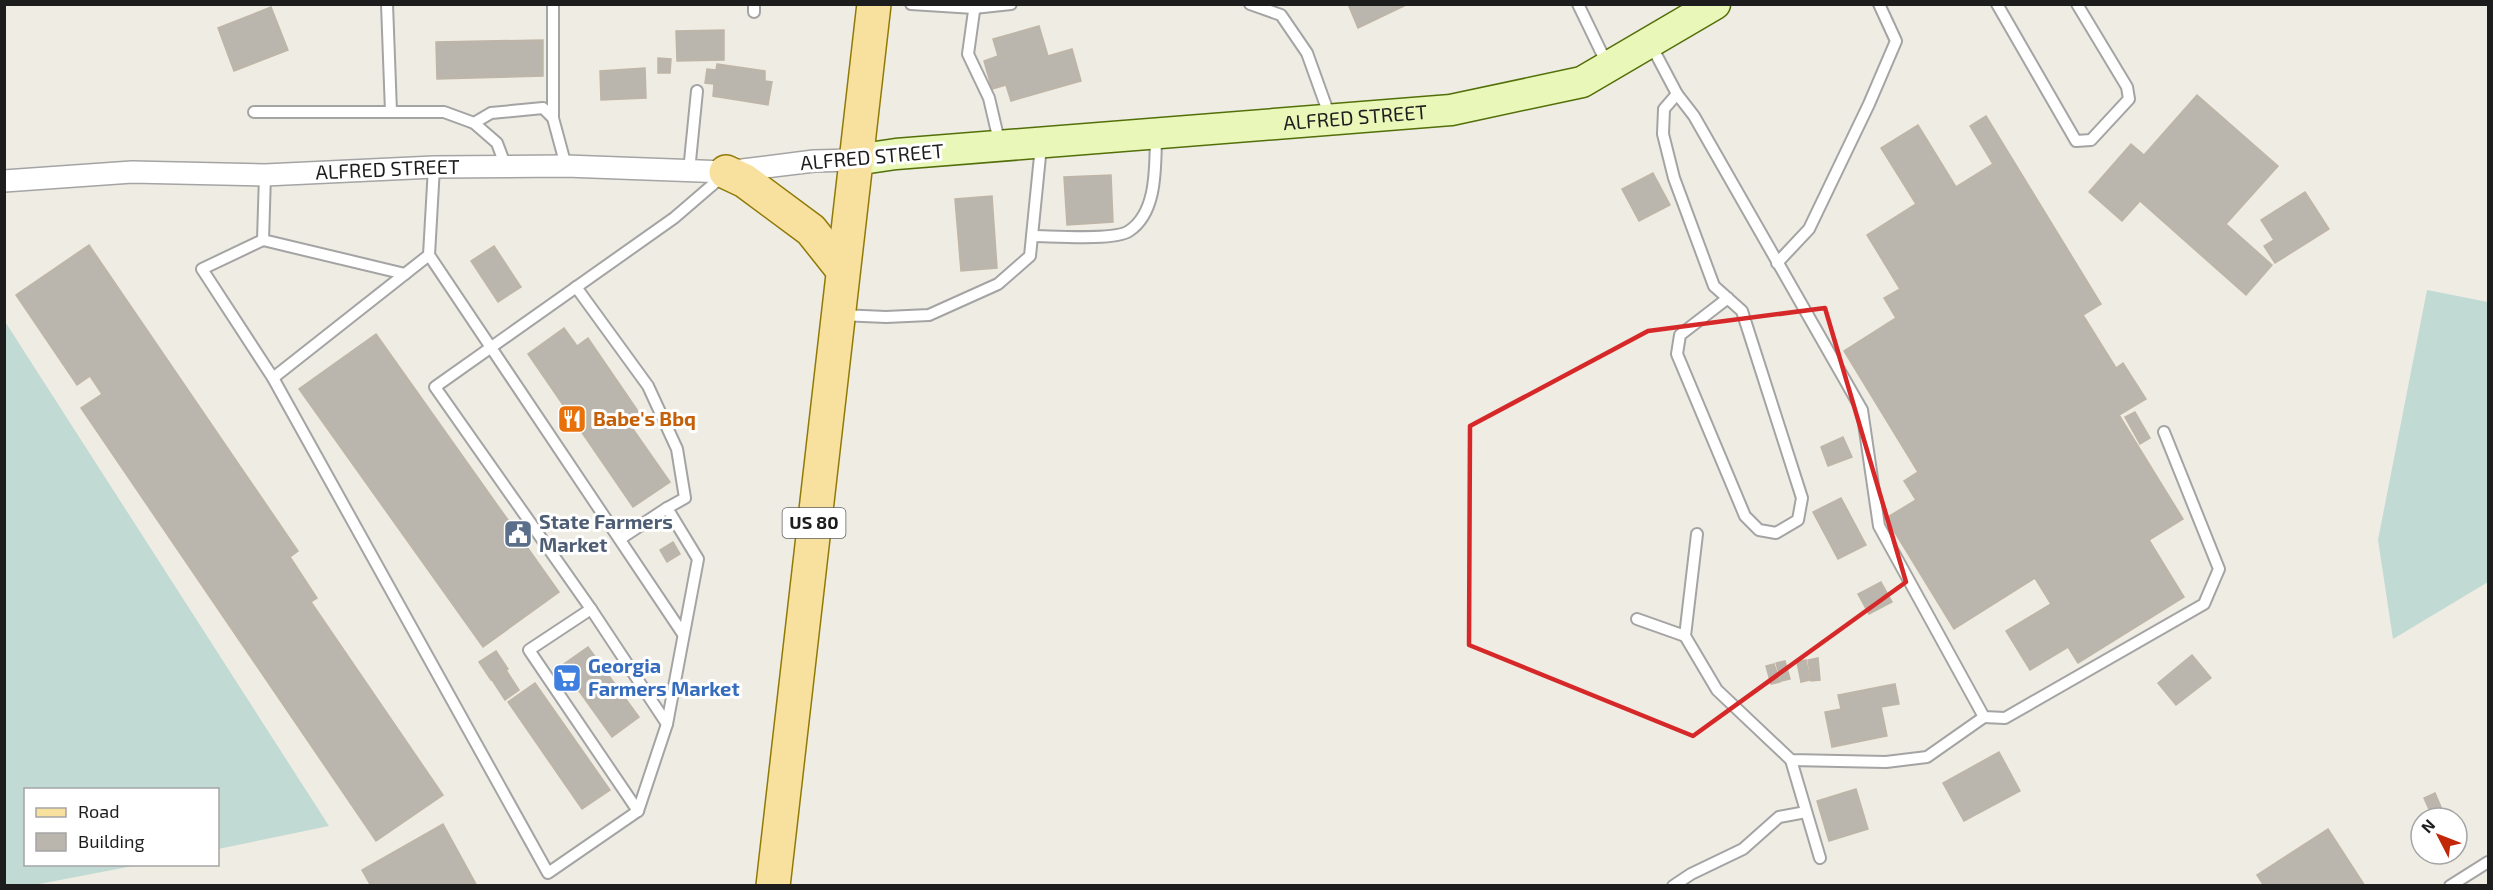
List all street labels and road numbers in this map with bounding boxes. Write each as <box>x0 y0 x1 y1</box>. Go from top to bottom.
street label: ALFRED STREET <box>1282 99 1428 134</box>
street label: ALFRED STREET <box>799 138 945 174</box>
street label: ALFRED STREET <box>315 154 460 184</box>
road number: US 80 <box>782 508 846 538</box>

